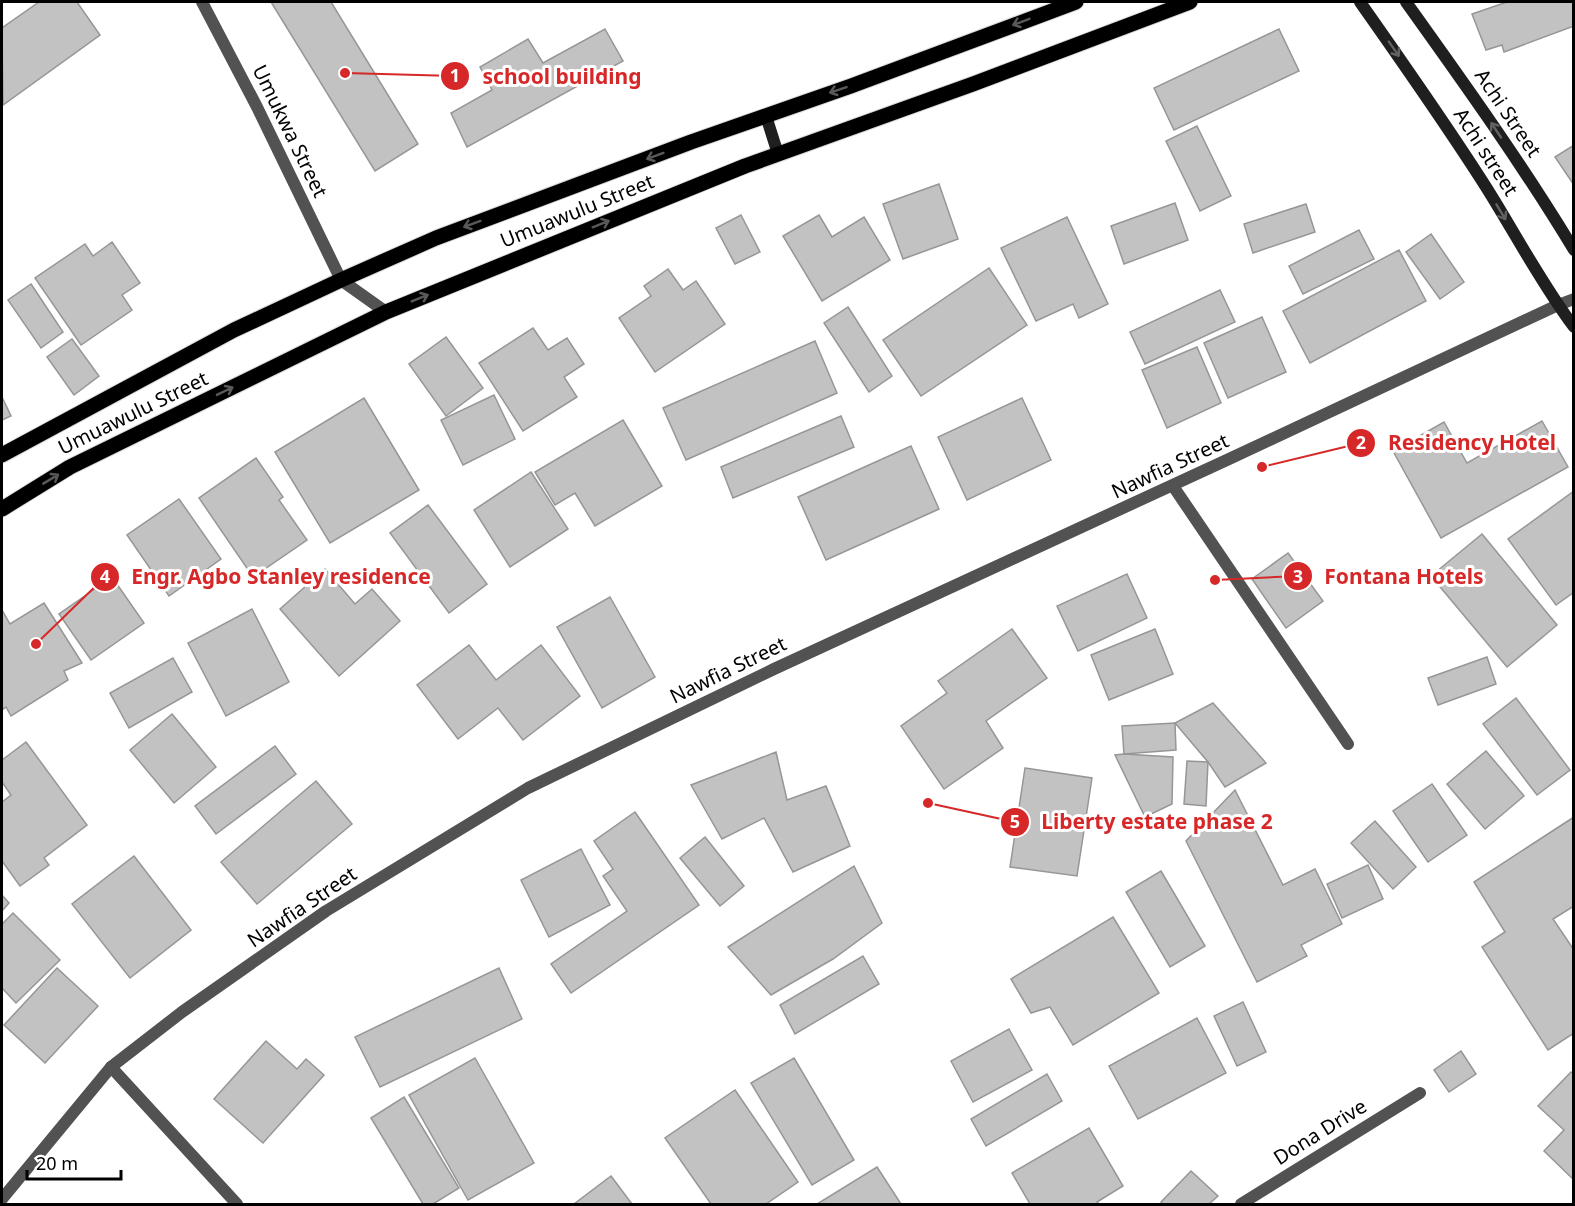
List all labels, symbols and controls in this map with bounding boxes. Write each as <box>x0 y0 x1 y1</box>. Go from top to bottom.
one-way arrow <box>1012 17 1031 28</box>
one-way arrow <box>1388 41 1400 57</box>
callout: school building <box>440 57 653 96</box>
street label: Umukwa Street <box>247 60 334 202</box>
text: school building <box>483 62 641 90</box>
text: 1 <box>450 63 460 87</box>
street label: Achi Street <box>1469 63 1548 162</box>
one-way arrow <box>829 86 848 97</box>
street label: Achi street <box>1448 103 1525 201</box>
one-way arrow <box>1490 123 1502 139</box>
one-way arrow <box>646 151 664 162</box>
street label: Umuawulu Street <box>496 167 658 254</box>
one-way arrow <box>1496 203 1508 220</box>
one-way arrow <box>591 218 610 229</box>
one-way arrow <box>463 219 482 230</box>
one-way arrow <box>411 292 429 303</box>
street label: Umuawulu Street <box>53 365 212 461</box>
one-way arrow <box>216 385 234 396</box>
callout: Residency Hotel <box>1346 423 1568 462</box>
street label: Nawfia Street <box>1107 427 1233 505</box>
text: Residency Hotel <box>1388 428 1556 456</box>
text: 2 <box>1356 430 1366 454</box>
one-way arrow <box>42 472 59 484</box>
callout: Engr. Agbo Stanley residence <box>90 557 443 596</box>
callout: Fontana Hotels <box>1283 557 1496 596</box>
text: Engr. Agbo Stanley residence <box>131 562 431 590</box>
text: Fontana Hotels <box>1324 562 1484 590</box>
text: 4 <box>100 564 110 588</box>
text: 3 <box>1293 564 1303 588</box>
street label: Nawfia Street <box>665 630 791 709</box>
callout: Liberty estate phase 2 <box>1000 802 1285 841</box>
text: Liberty estate phase 2 <box>1041 807 1273 835</box>
text: 5 <box>1010 809 1020 833</box>
street label: Nawfia Street <box>242 860 362 953</box>
street label: Dona Drive <box>1268 1092 1371 1171</box>
scale bar <box>27 1143 122 1181</box>
text: 20 m <box>36 1151 78 1175</box>

